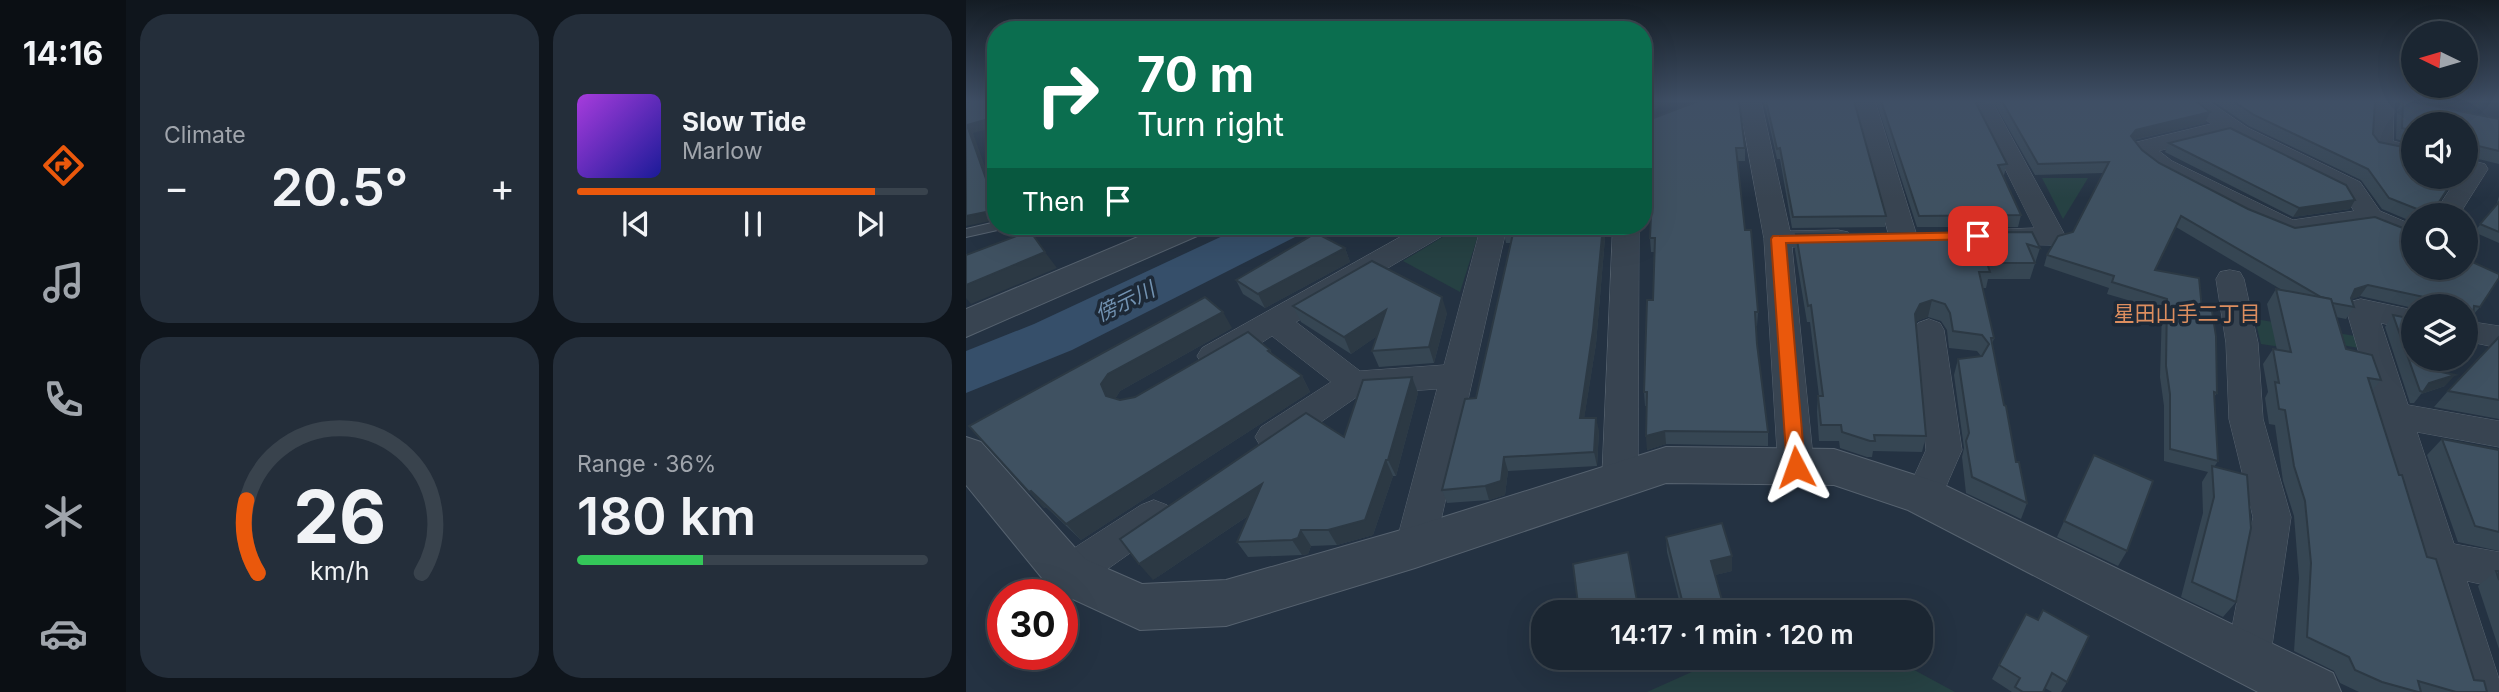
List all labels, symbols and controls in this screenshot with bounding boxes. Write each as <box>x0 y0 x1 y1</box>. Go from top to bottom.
north arrow <box>2401 21 2478 98</box>
map controls <box>2401 21 2478 371</box>
text: 14:16 <box>23 34 103 73</box>
text: 70 m <box>1137 45 1254 104</box>
icon: right <box>1022 49 1113 140</box>
text: Turn right <box>1137 105 1284 144</box>
text: Slow Tide <box>682 106 806 137</box>
button: sound <box>2401 112 2478 189</box>
text: Climate <box>164 121 246 149</box>
text: Marlow <box>682 137 762 165</box>
icon: directions <box>39 141 88 190</box>
text: 20.5° <box>271 156 408 219</box>
text: − <box>164 164 189 210</box>
text: + <box>490 164 515 210</box>
icon: arrive <box>1099 182 1137 220</box>
text: Then <box>1022 186 1085 217</box>
button: search <box>2401 203 2478 280</box>
icon: previous <box>617 205 655 243</box>
icon: pause <box>734 205 772 243</box>
icon: next <box>851 205 889 243</box>
pin <box>1948 206 2008 266</box>
icon: arrive <box>1959 217 1997 255</box>
icon: music <box>39 258 88 307</box>
water label: 傍示川 <box>1091 276 1160 327</box>
button: layers <box>2401 294 2478 371</box>
district label: 星田山手二丁目 <box>2114 301 2261 326</box>
icon: phone <box>39 375 88 424</box>
position arrow <box>1759 430 1833 504</box>
text: Range · 36% <box>577 450 716 478</box>
text: 26 <box>293 473 386 562</box>
text: 180 km <box>577 485 756 548</box>
icon: climate <box>39 492 88 541</box>
text: km/h <box>310 556 369 586</box>
speed limit sign: 30 <box>987 579 1078 670</box>
icon: car <box>39 609 88 658</box>
text: 14:17 · 1 min · 120 m <box>1610 619 1854 650</box>

